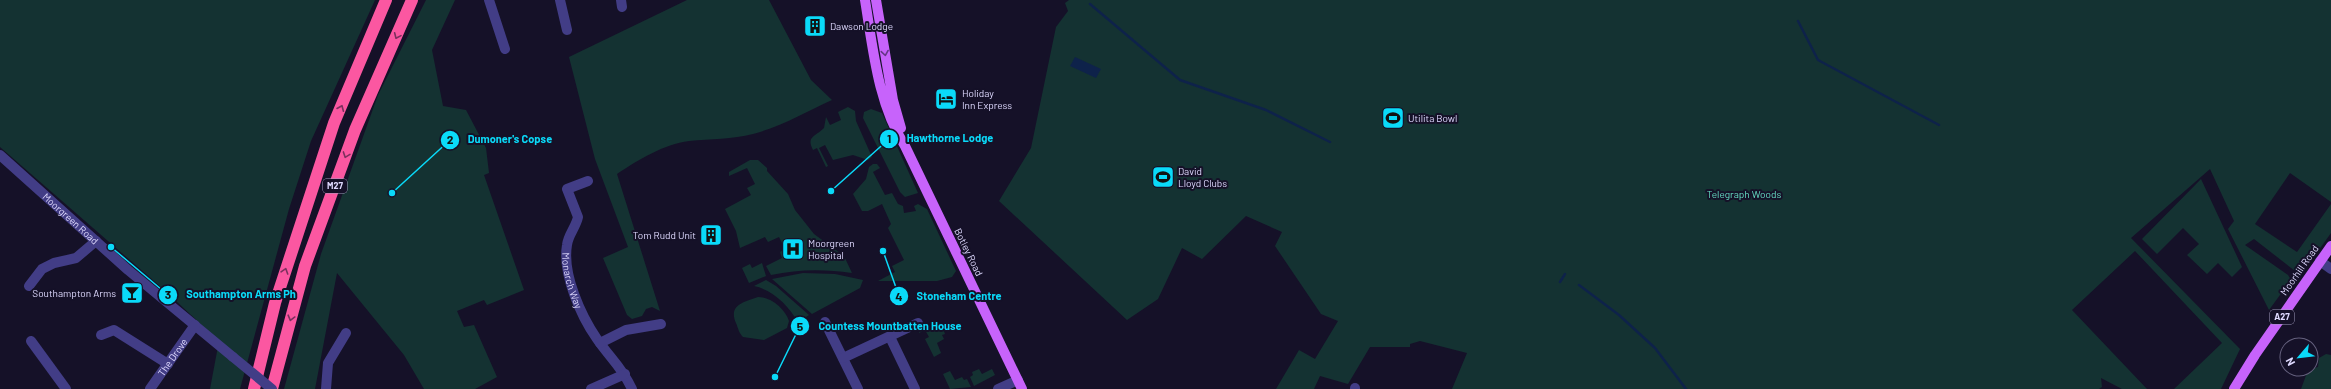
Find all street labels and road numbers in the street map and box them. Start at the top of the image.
road number: M27 [323,179,347,193]
street label: Moorgreen Road [40,190,101,247]
street label: Botley Road [952,226,986,278]
street label: Moorhill Road [2277,243,2321,297]
street label: Monarch Way [560,252,585,311]
road number: A27 [2270,310,2294,324]
street label: The Drove [155,336,190,378]

